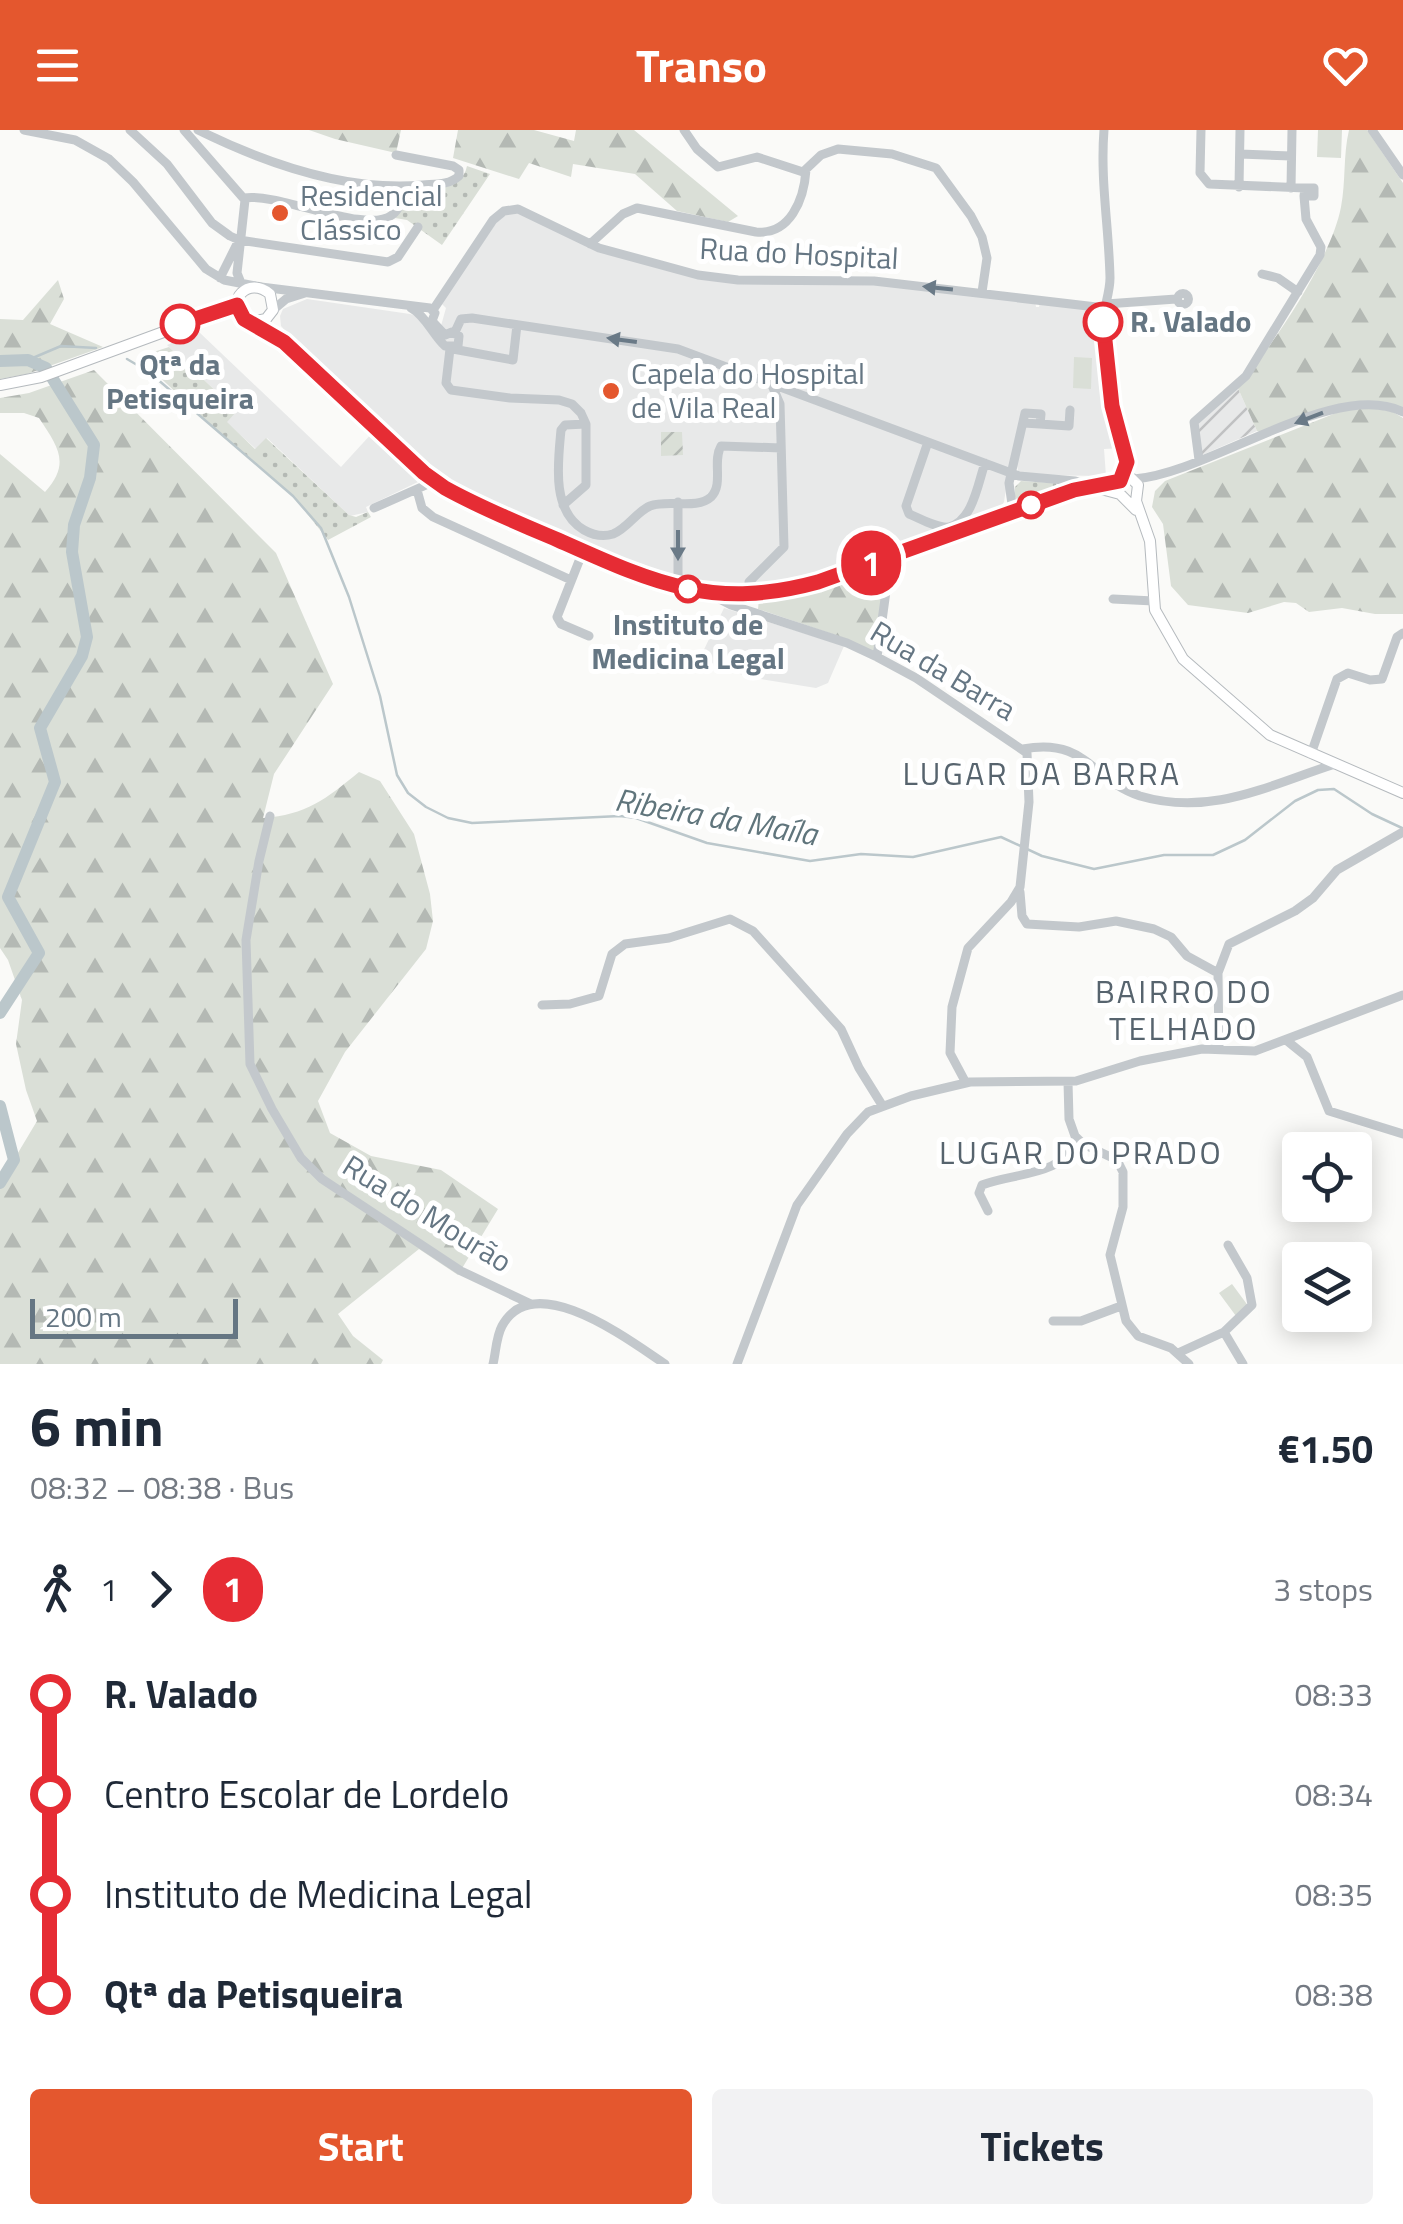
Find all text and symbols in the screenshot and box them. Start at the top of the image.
text: Transo [636,31,767,99]
icon: menu [30,38,85,93]
icon: heart [1318,38,1373,93]
place label: Residencial Clássico [300,172,443,252]
marker: Residencial Clássico [269,202,291,224]
street label: Rua do Hospital [698,225,900,281]
one-way arrow [922,280,954,296]
place label: R. Valado [1130,298,1251,344]
marker: R. Valado [1084,303,1122,341]
marker: Qtª da Petisqueira [161,305,199,343]
one-way arrow [605,331,637,347]
place label: Qtª da Petisqueira [106,341,254,421]
place label: Capela do Hospital de Vila Real [631,350,865,430]
marker: Capela do Hospital de Vila Real [600,380,622,402]
one-way arrow [1294,411,1324,427]
unlabelled marker [1018,492,1044,518]
one-way arrow [670,529,686,561]
line badge: 1 [838,530,904,596]
text: 1 [861,536,881,590]
marker: Instituto de Medicina Legal [675,576,701,602]
place label: Instituto de Medicina Legal [591,601,785,681]
street label: Rua da Barra [862,609,1025,732]
district label: LUGAR DA BARRA [902,749,1182,797]
water label: Ribeira da Maíla [611,775,823,858]
district label: BAIRRO DO TELHADO [1095,967,1273,1052]
district label: LUGAR DO PRADO [939,1128,1223,1176]
map controls [1282,1132,1372,1332]
button: locate [1282,1132,1372,1222]
street label: Rua do Mourão [334,1143,521,1284]
button: layers [1282,1242,1372,1332]
scale bar [30,1294,238,1338]
text: 200 m [45,1295,122,1338]
text: 6 min [30,1384,164,1467]
text: €1.50 [1278,1420,1373,1478]
text: 08:32 – 08:38 · Bus [30,1463,294,1511]
icon: walk [30,1562,85,1617]
icon: forward [133,1562,188,1617]
text: 1 [223,1562,243,1616]
text: 1 [100,1565,118,1613]
text: 3 stops [1273,1565,1373,1613]
text: R. Valado [104,1665,258,1723]
text: 08:33 [1294,1670,1373,1718]
text: Centro Escolar de Lordelo [104,1765,509,1823]
text: 08:34 [1294,1770,1373,1818]
text: Instituto de Medicina Legal [104,1865,533,1923]
text: 08:35 [1294,1870,1373,1918]
text: Qtª da Petisqueira [104,1965,403,2023]
text: 08:38 [1294,1970,1373,2018]
button: Start [30,2089,692,2204]
button: Tickets [712,2089,1373,2204]

